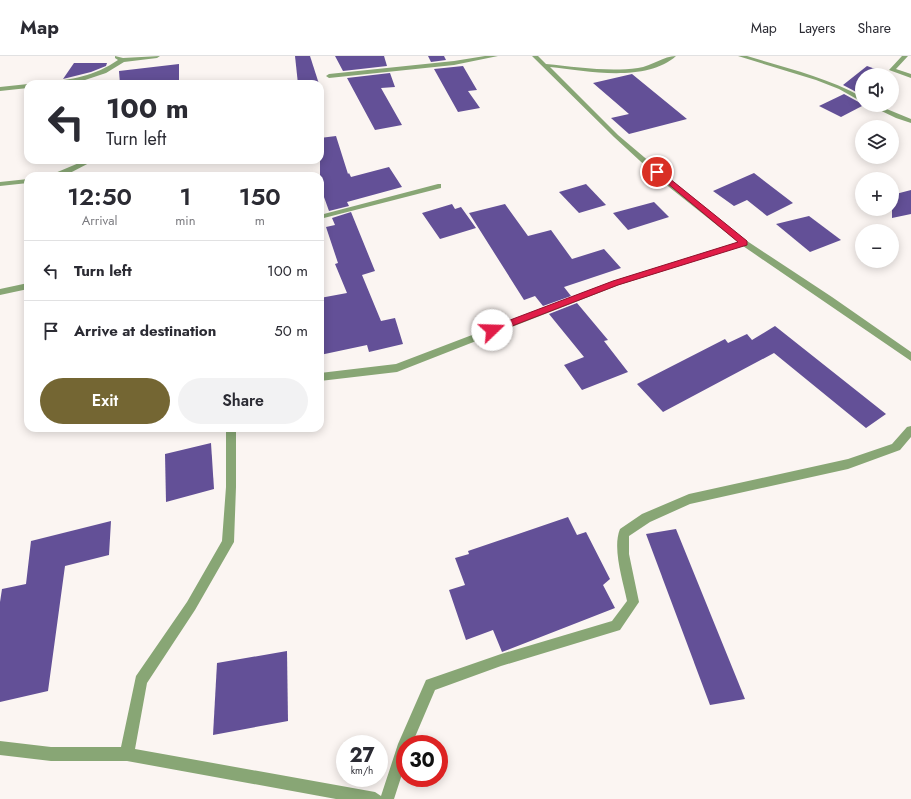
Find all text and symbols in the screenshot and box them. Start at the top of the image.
text: Map [20,14,59,41]
text: Map [751,18,777,38]
text: Layers [799,18,835,38]
text: Share [857,18,891,38]
map controls [855,68,899,268]
button: sound [855,68,899,112]
text: 100 m [106,88,189,129]
icon: left [40,96,92,148]
button: layers [855,120,899,164]
text: Turn left [106,126,166,152]
pin [640,155,674,189]
icon: arrive [646,161,668,183]
button: + [855,172,899,216]
text: 12:50 [67,179,132,214]
text: 1 [179,179,191,214]
text: 150 [239,179,281,214]
text: Arrival [82,211,117,230]
text: min [175,211,196,230]
text: m [255,211,265,230]
button: − [855,224,899,268]
icon: left [40,260,62,282]
text: Turn left [74,260,132,282]
text: 100 m [267,260,308,282]
position arrow [471,309,513,351]
icon: arrive [40,320,62,342]
text: Arrive at destination [74,320,216,342]
text: 50 m [274,320,308,342]
button: Exit [40,378,170,424]
button: Share [178,378,308,424]
speed limit sign: 30 [396,735,448,787]
text: 27 [349,741,375,770]
text: km/h [351,763,373,778]

